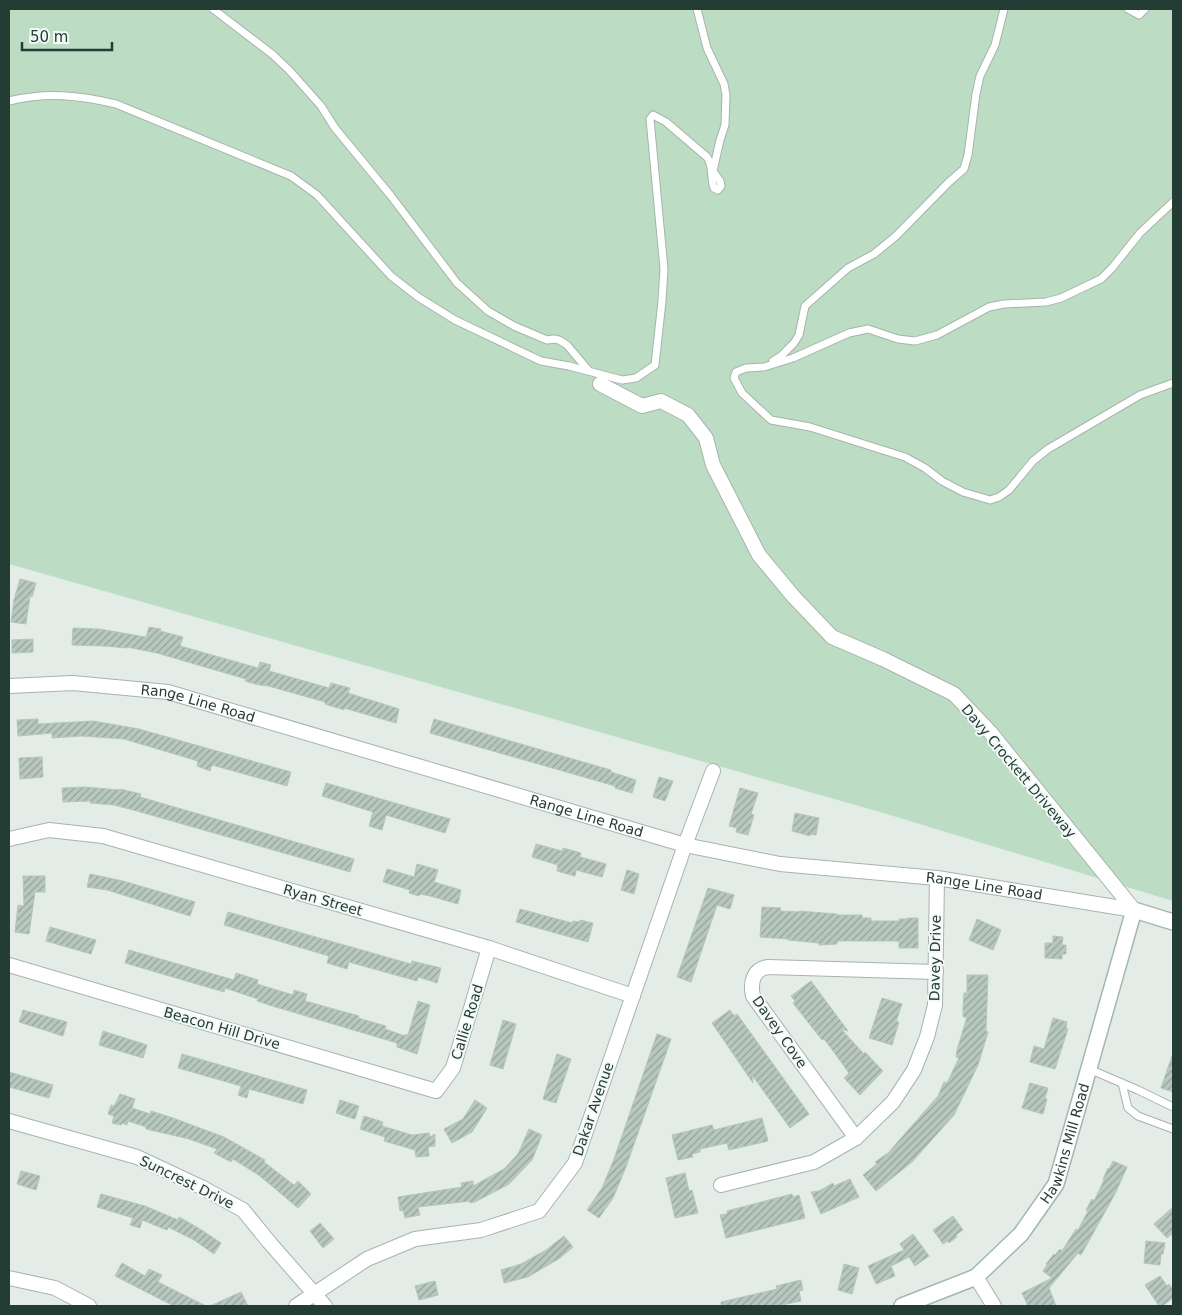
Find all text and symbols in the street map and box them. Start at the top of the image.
scale bar [22,20,112,52]
text: 50 m [30,28,68,46]
street label: Range Line Road [140,681,257,725]
street label: Davy Crockett Driveway [959,701,1079,841]
street label: Range Line Road [528,791,645,840]
street label: Range Line Road [925,869,1044,903]
street label: Ryan Street [282,881,365,919]
street label: Davey Drive [926,915,944,1001]
street label: Callie Road [448,982,486,1062]
street label: Davey Cove [749,993,811,1071]
street label: Beacon Hill Drive [162,1004,282,1052]
street label: Dakar Avenue [569,1060,617,1158]
street label: Hawkins Mill Road [1037,1081,1092,1207]
street label: Suncrest Drive [137,1152,237,1212]

